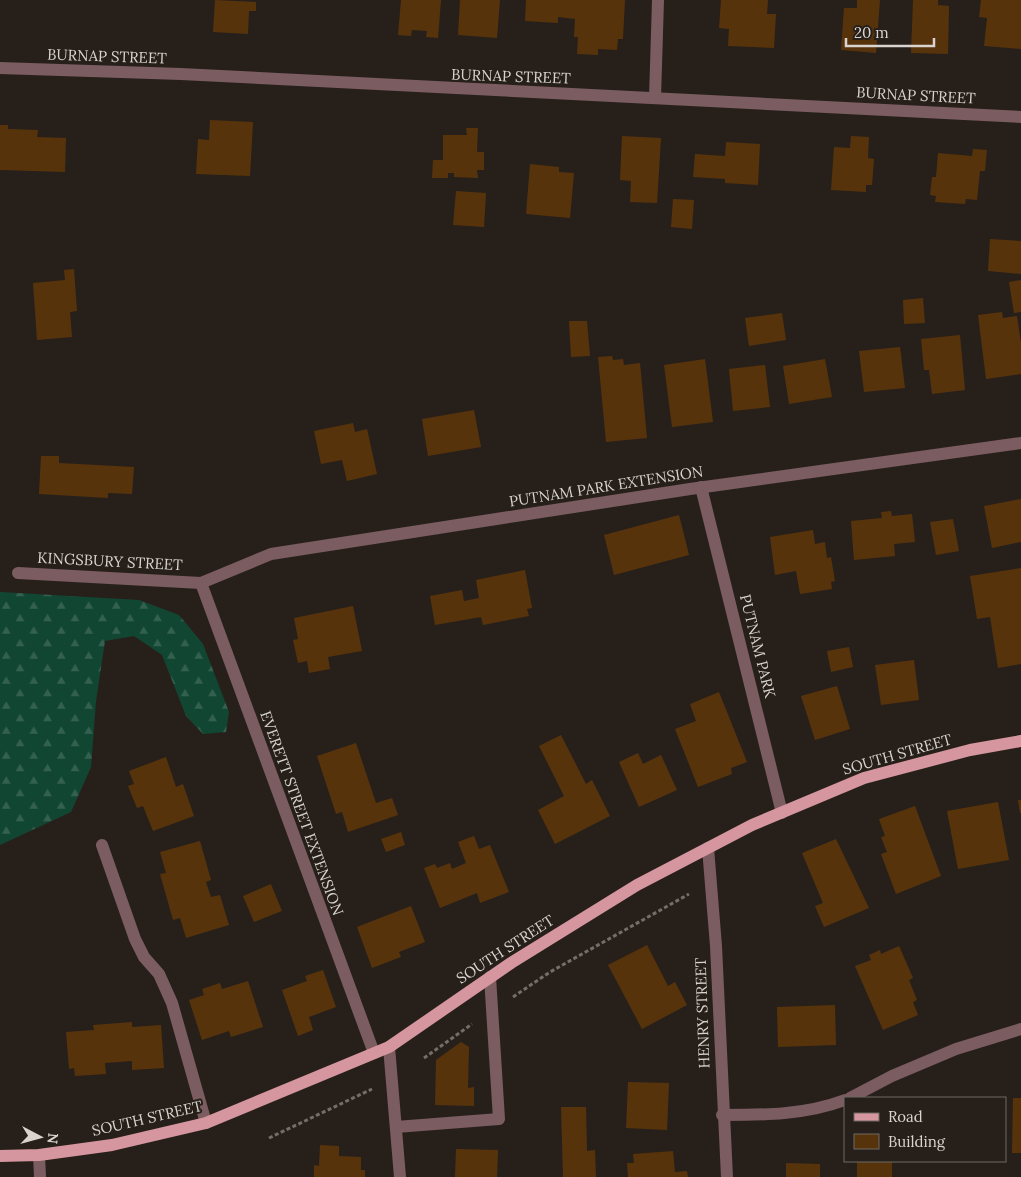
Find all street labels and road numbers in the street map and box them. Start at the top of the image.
street label: BURNAP STREET [47,44,167,68]
street label: BURNAP STREET [451,64,571,88]
street label: BURNAP STREET [856,82,977,108]
street label: PUTNAM PARK EXTENSION [508,461,704,511]
street label: KINGSBURY STREET [37,548,184,574]
street label: PUTNAM PARK [736,592,780,701]
street label: EVERETT STREET EXTENSION [256,708,348,918]
street label: SOUTH STREET [840,729,954,779]
street label: SOUTH STREET [453,910,558,988]
street label: HENRY STREET [691,957,713,1069]
street label: SOUTH STREET [90,1096,204,1140]

